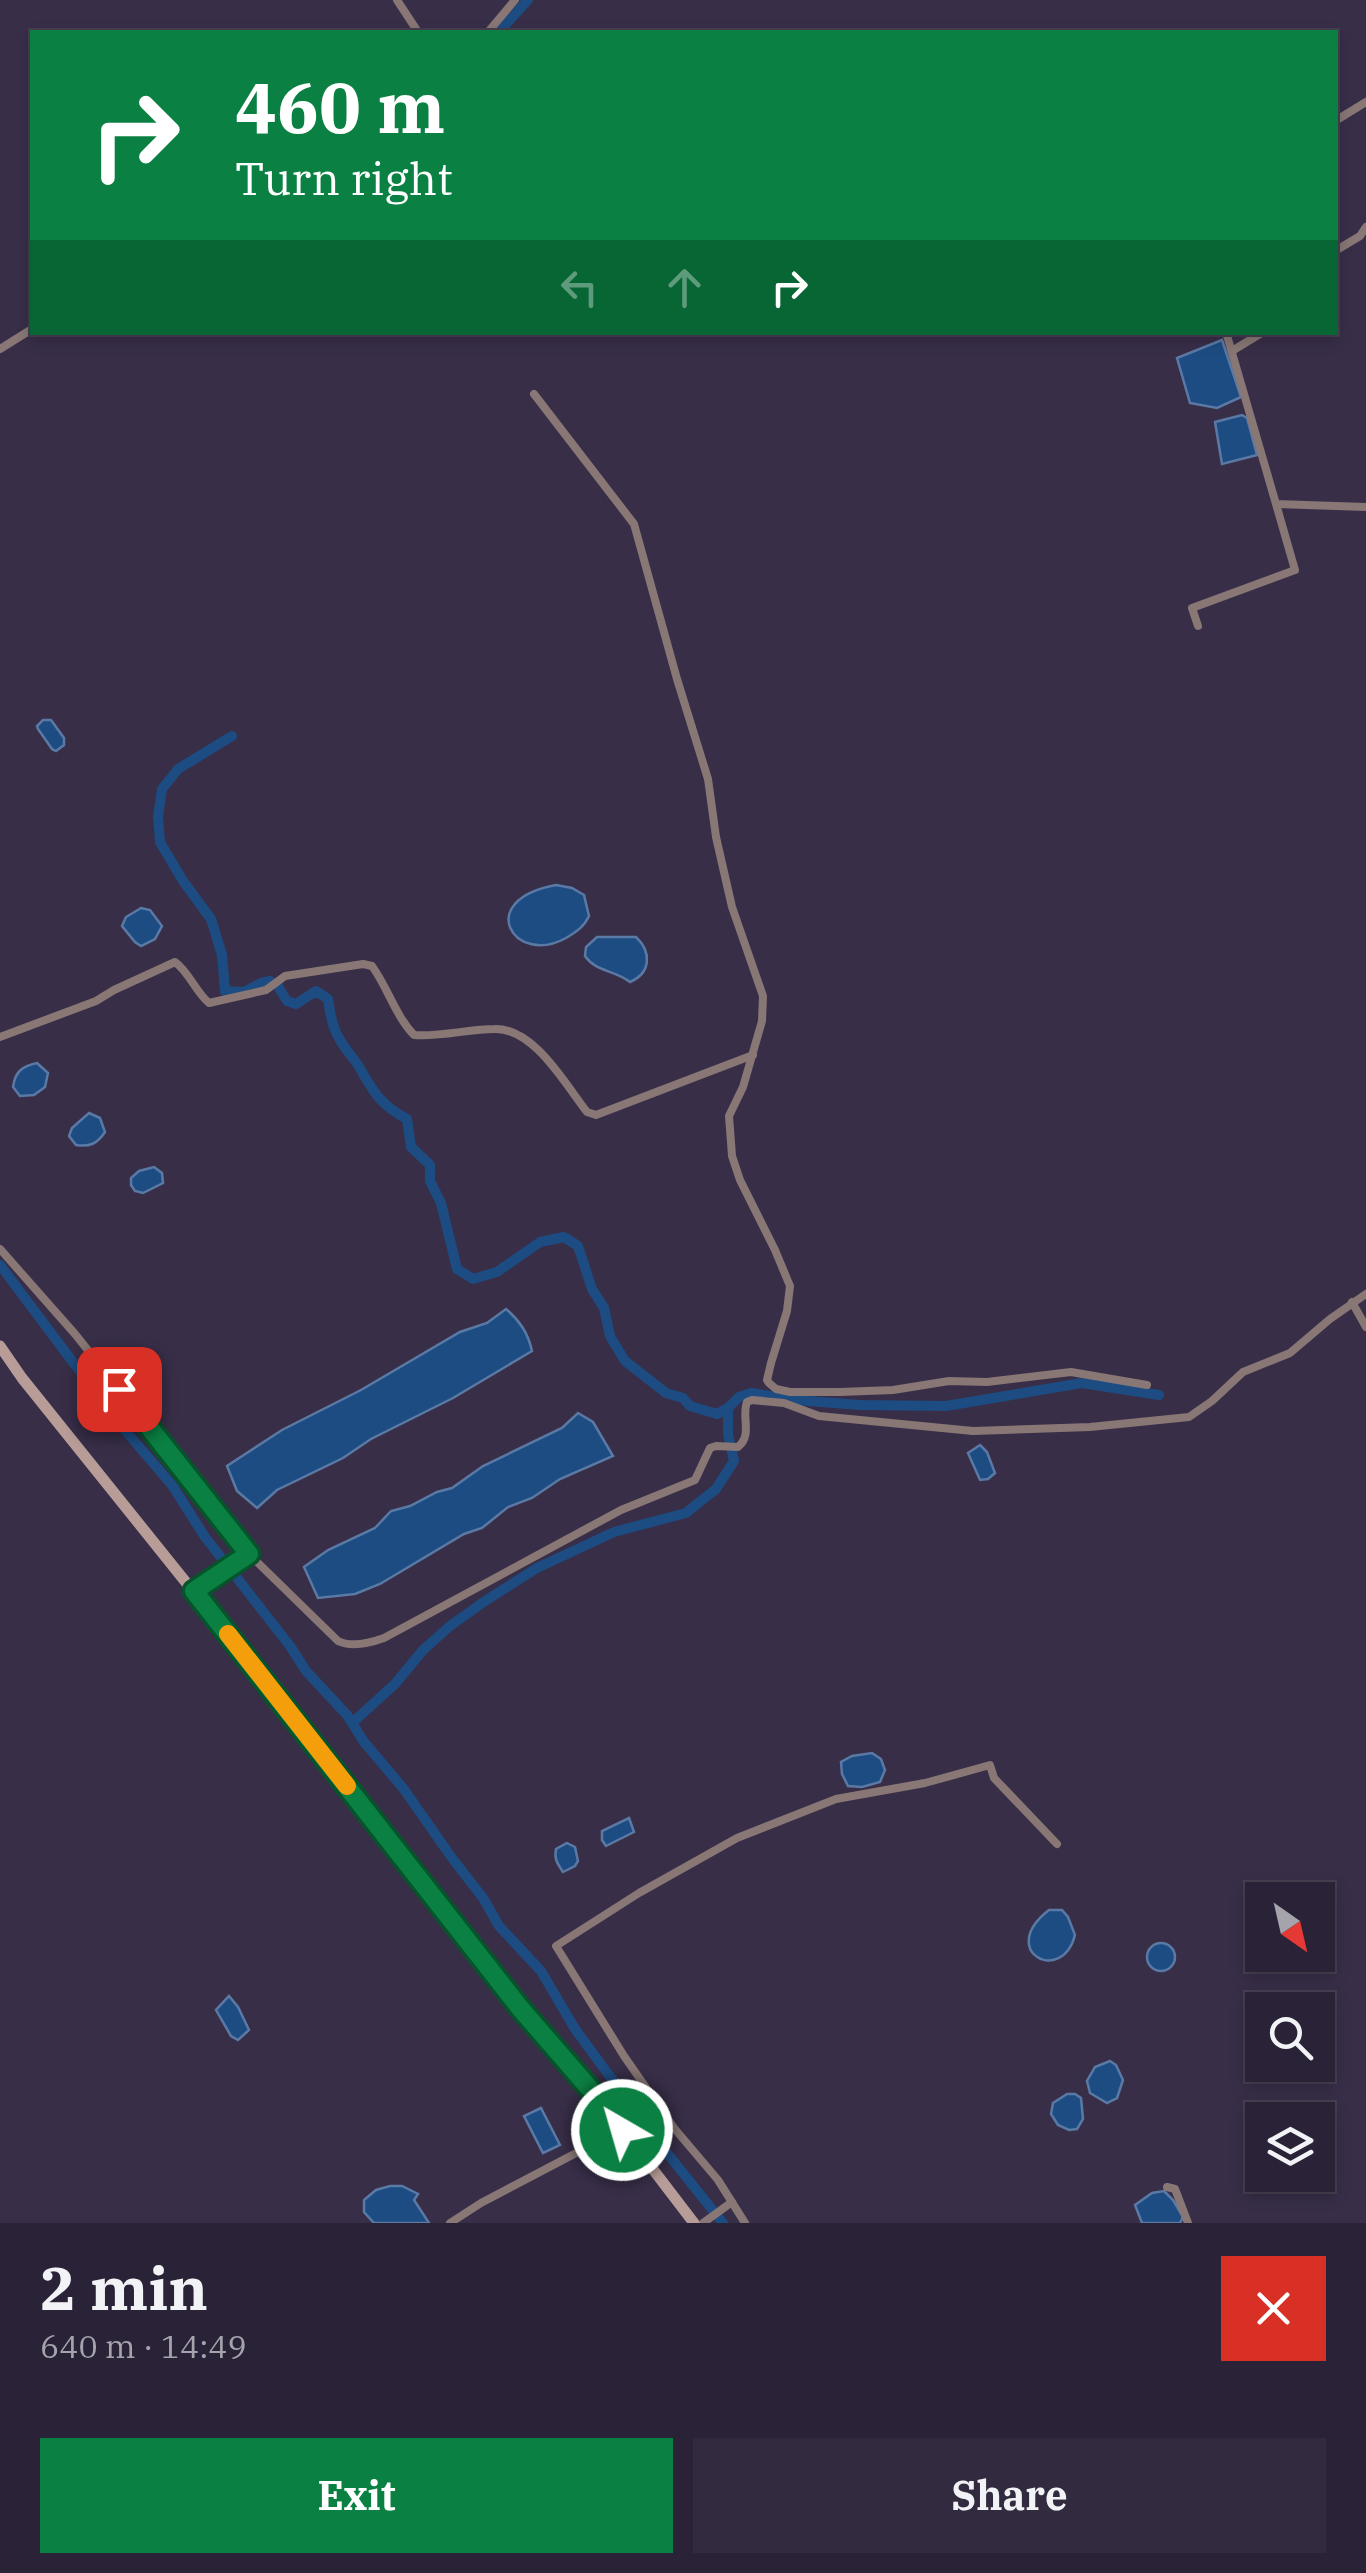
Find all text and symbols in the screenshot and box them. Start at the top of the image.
text: 460 m [235,61,445,152]
icon: right [70,70,200,200]
text: Turn right [235,149,453,207]
icon: left [552,260,607,315]
icon: ahead [657,260,712,315]
icon: right [762,260,817,315]
pin [77,1347,162,1432]
icon: arrive [92,1362,147,1417]
north arrow [1245,1882,1335,1972]
map controls [1245,1882,1335,2192]
button: search [1245,1992,1335,2082]
position arrow [570,2078,674,2182]
button: layers [1245,2102,1335,2192]
text: 2 min [40,2248,208,2327]
button: close [1221,2256,1326,2361]
text: 640 m · 14:49 [40,2325,247,2367]
button: Exit [40,2438,673,2553]
button: Share [693,2438,1326,2553]

